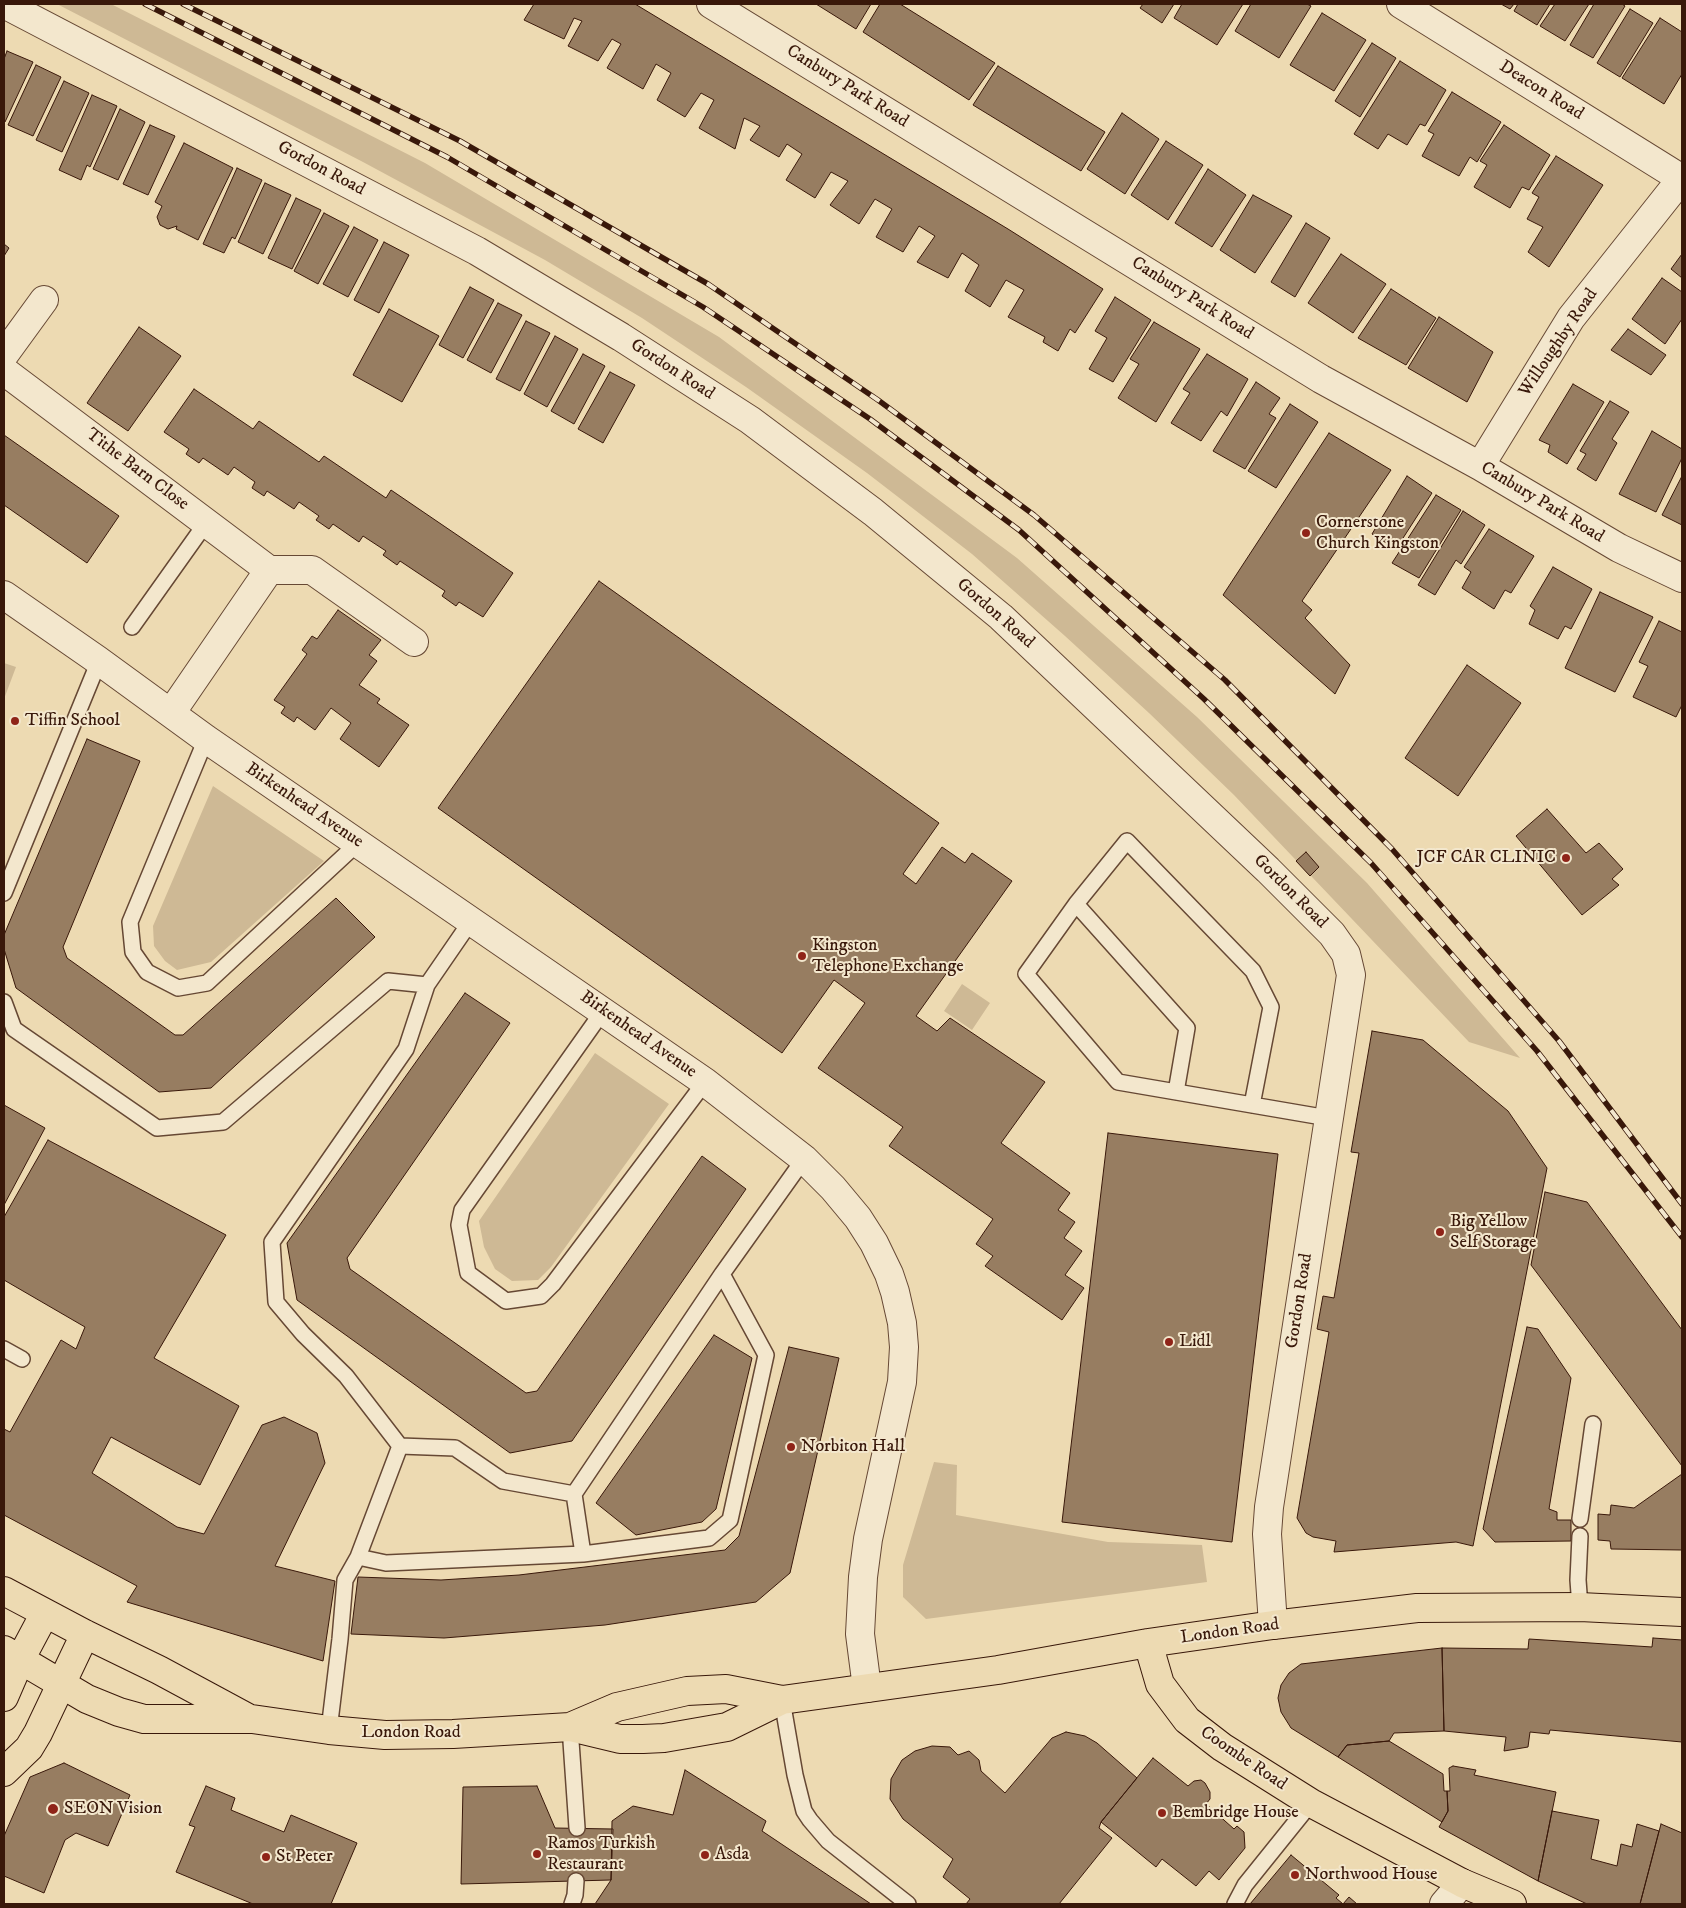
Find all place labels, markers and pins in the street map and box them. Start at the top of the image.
place label: Cornerstone Church Kingston [1316,512,1439,554]
marker: Cornerstone Church Kingston [1300,527,1312,539]
place label: Tiffin School [25,710,120,732]
marker: Tiffin School [9,715,21,727]
place label: JCF CAR CLINIC [1416,847,1556,869]
marker: JCF CAR CLINIC [1560,852,1572,864]
place label: Kingston Telephone Exchange [812,935,964,978]
marker: Kingston Telephone Exchange [796,950,808,962]
place label: Big Yellow Self Storage [1450,1211,1536,1254]
marker: Big Yellow Self Storage [1434,1226,1446,1238]
place label: Lidl [1179,1331,1211,1353]
marker: Lidl [1163,1336,1175,1348]
place label: Norbiton Hall [801,1436,905,1458]
marker: Norbiton Hall [785,1441,797,1453]
place label: SEON Vision [64,1798,162,1820]
marker: SEON Vision [46,1802,60,1816]
place label: Bembridge House [1172,1802,1299,1824]
marker: Bembridge House [1156,1807,1168,1819]
place label: Ramos Turkish Restaurant [547,1833,655,1876]
place label: Asda [715,1844,749,1866]
place label: St Peter [276,1846,333,1868]
marker: Ramos Turkish Restaurant [531,1848,543,1860]
marker: Asda [699,1849,711,1861]
marker: St Peter [260,1851,272,1863]
place label: Northwood House [1305,1864,1437,1886]
marker: Northwood House [1289,1869,1301,1881]

